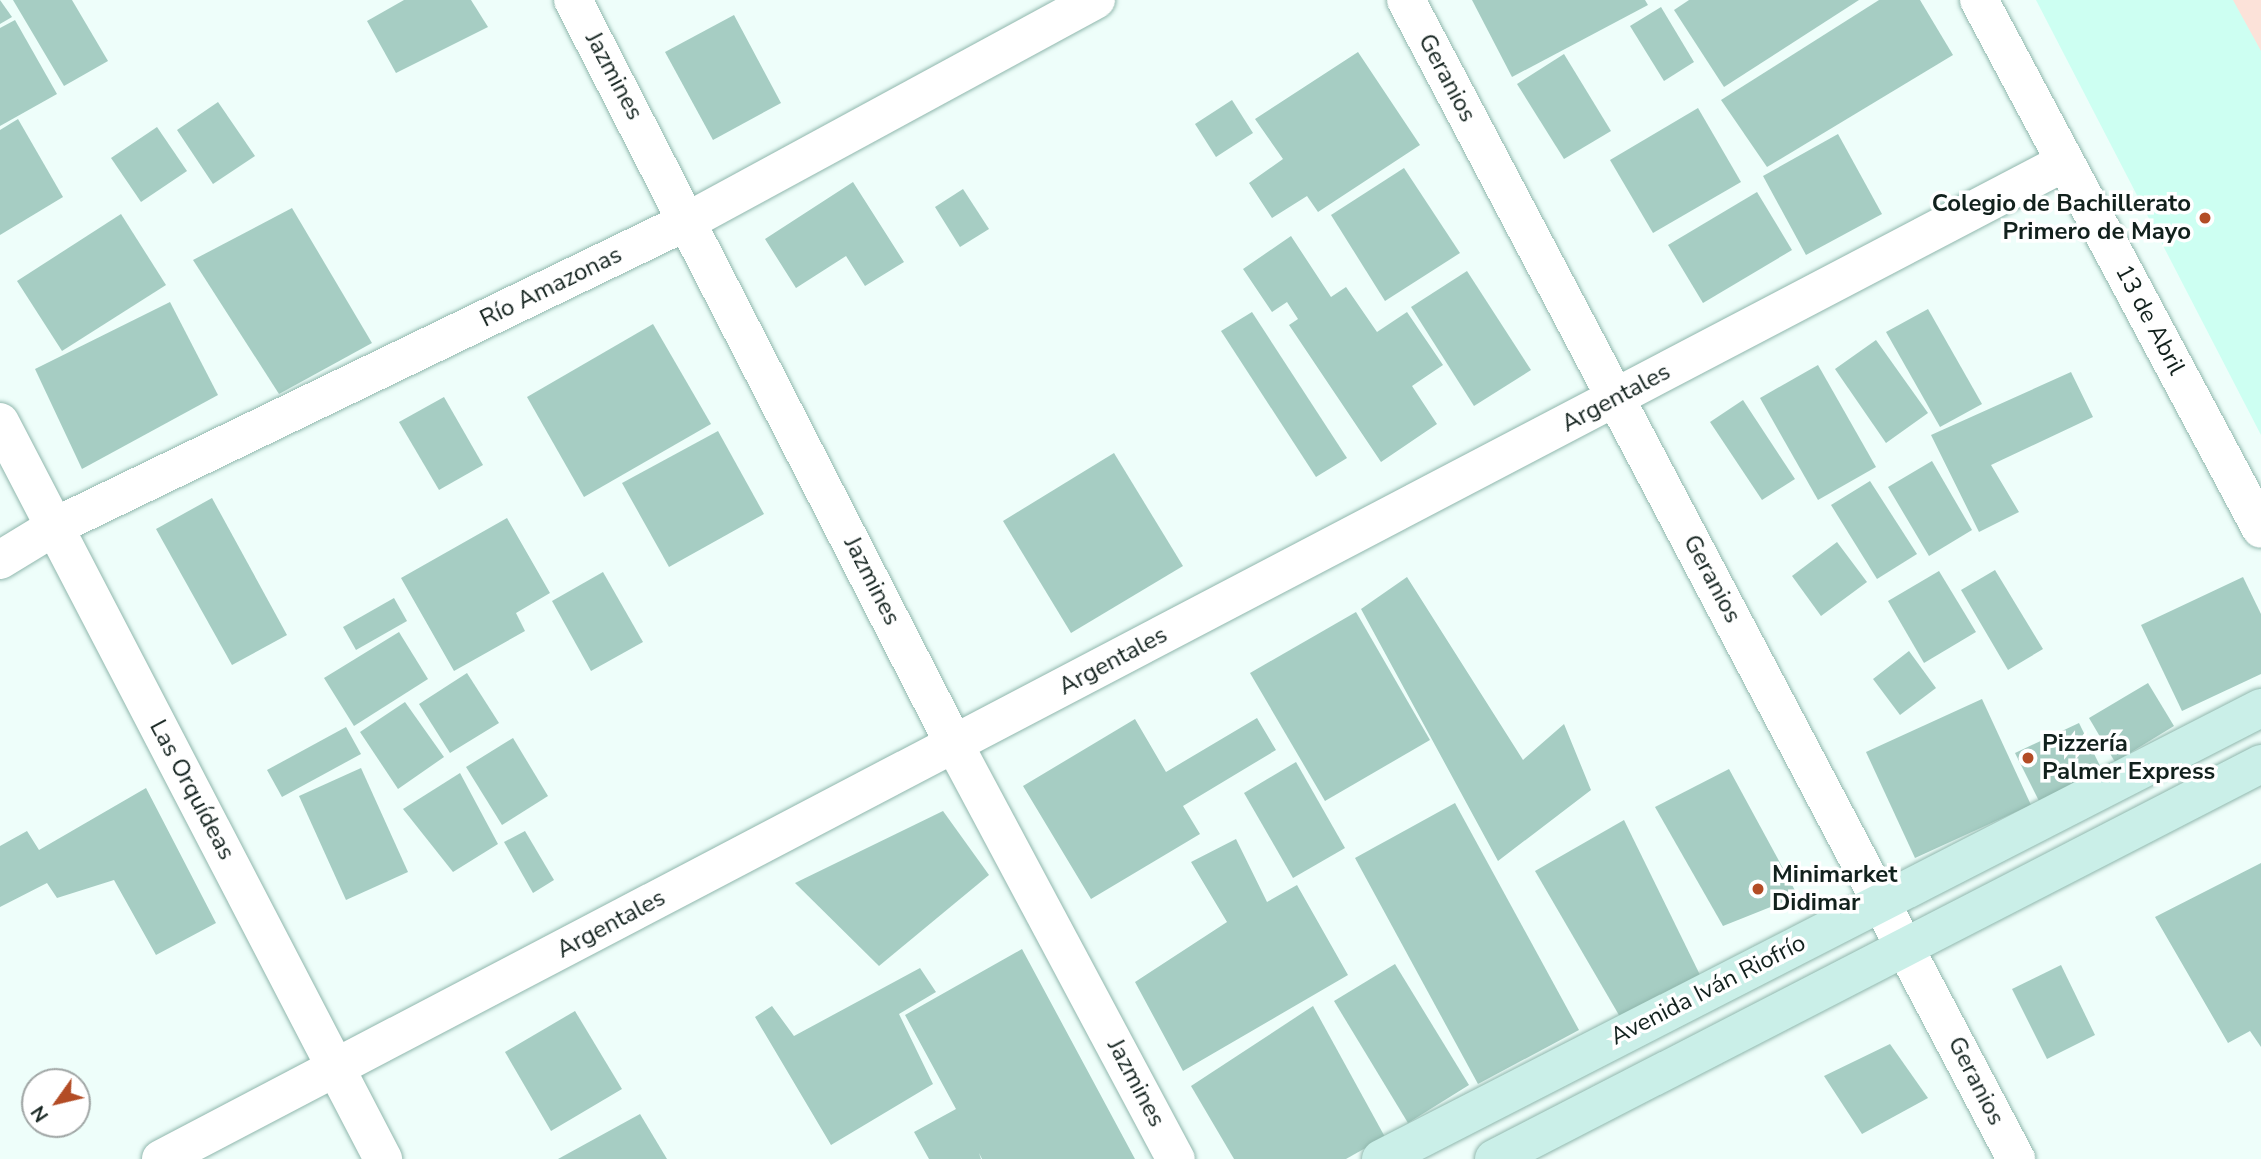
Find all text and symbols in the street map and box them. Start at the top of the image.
street label: Jazmines [579,27,649,125]
street label: Geranios [1412,29,1482,127]
place label: Colegio de Bachillerato Primero de Mayo [1932,190,2191,246]
marker: Colegio de Bachillerato Primero de Mayo [2197,210,2213,226]
street label: Río Amazonas [475,240,627,334]
street label: 13 de Abril [2109,260,2191,380]
street label: Argentales [1557,357,1675,439]
street label: Geranios [1677,530,1747,628]
street label: Jazmines [837,532,907,630]
street label: Argentales [1054,620,1172,702]
street label: Las Orquídeas [143,715,241,865]
place label: Pizzería Palmer Express [2042,730,2215,786]
marker: Pizzería Palmer Express [2020,750,2036,766]
place label: Minimarket Didimar [1772,861,1897,917]
marker: Minimarket Didimar [1750,881,1766,897]
street label: Argentales [552,883,670,965]
street label: Avenida Iván Riofrío [1606,928,1810,1052]
street label: Geranios [1941,1032,2011,1130]
street label: Jazmines [1101,1034,1171,1132]
north arrow [21,1068,91,1138]
text: N [25,1100,55,1127]

